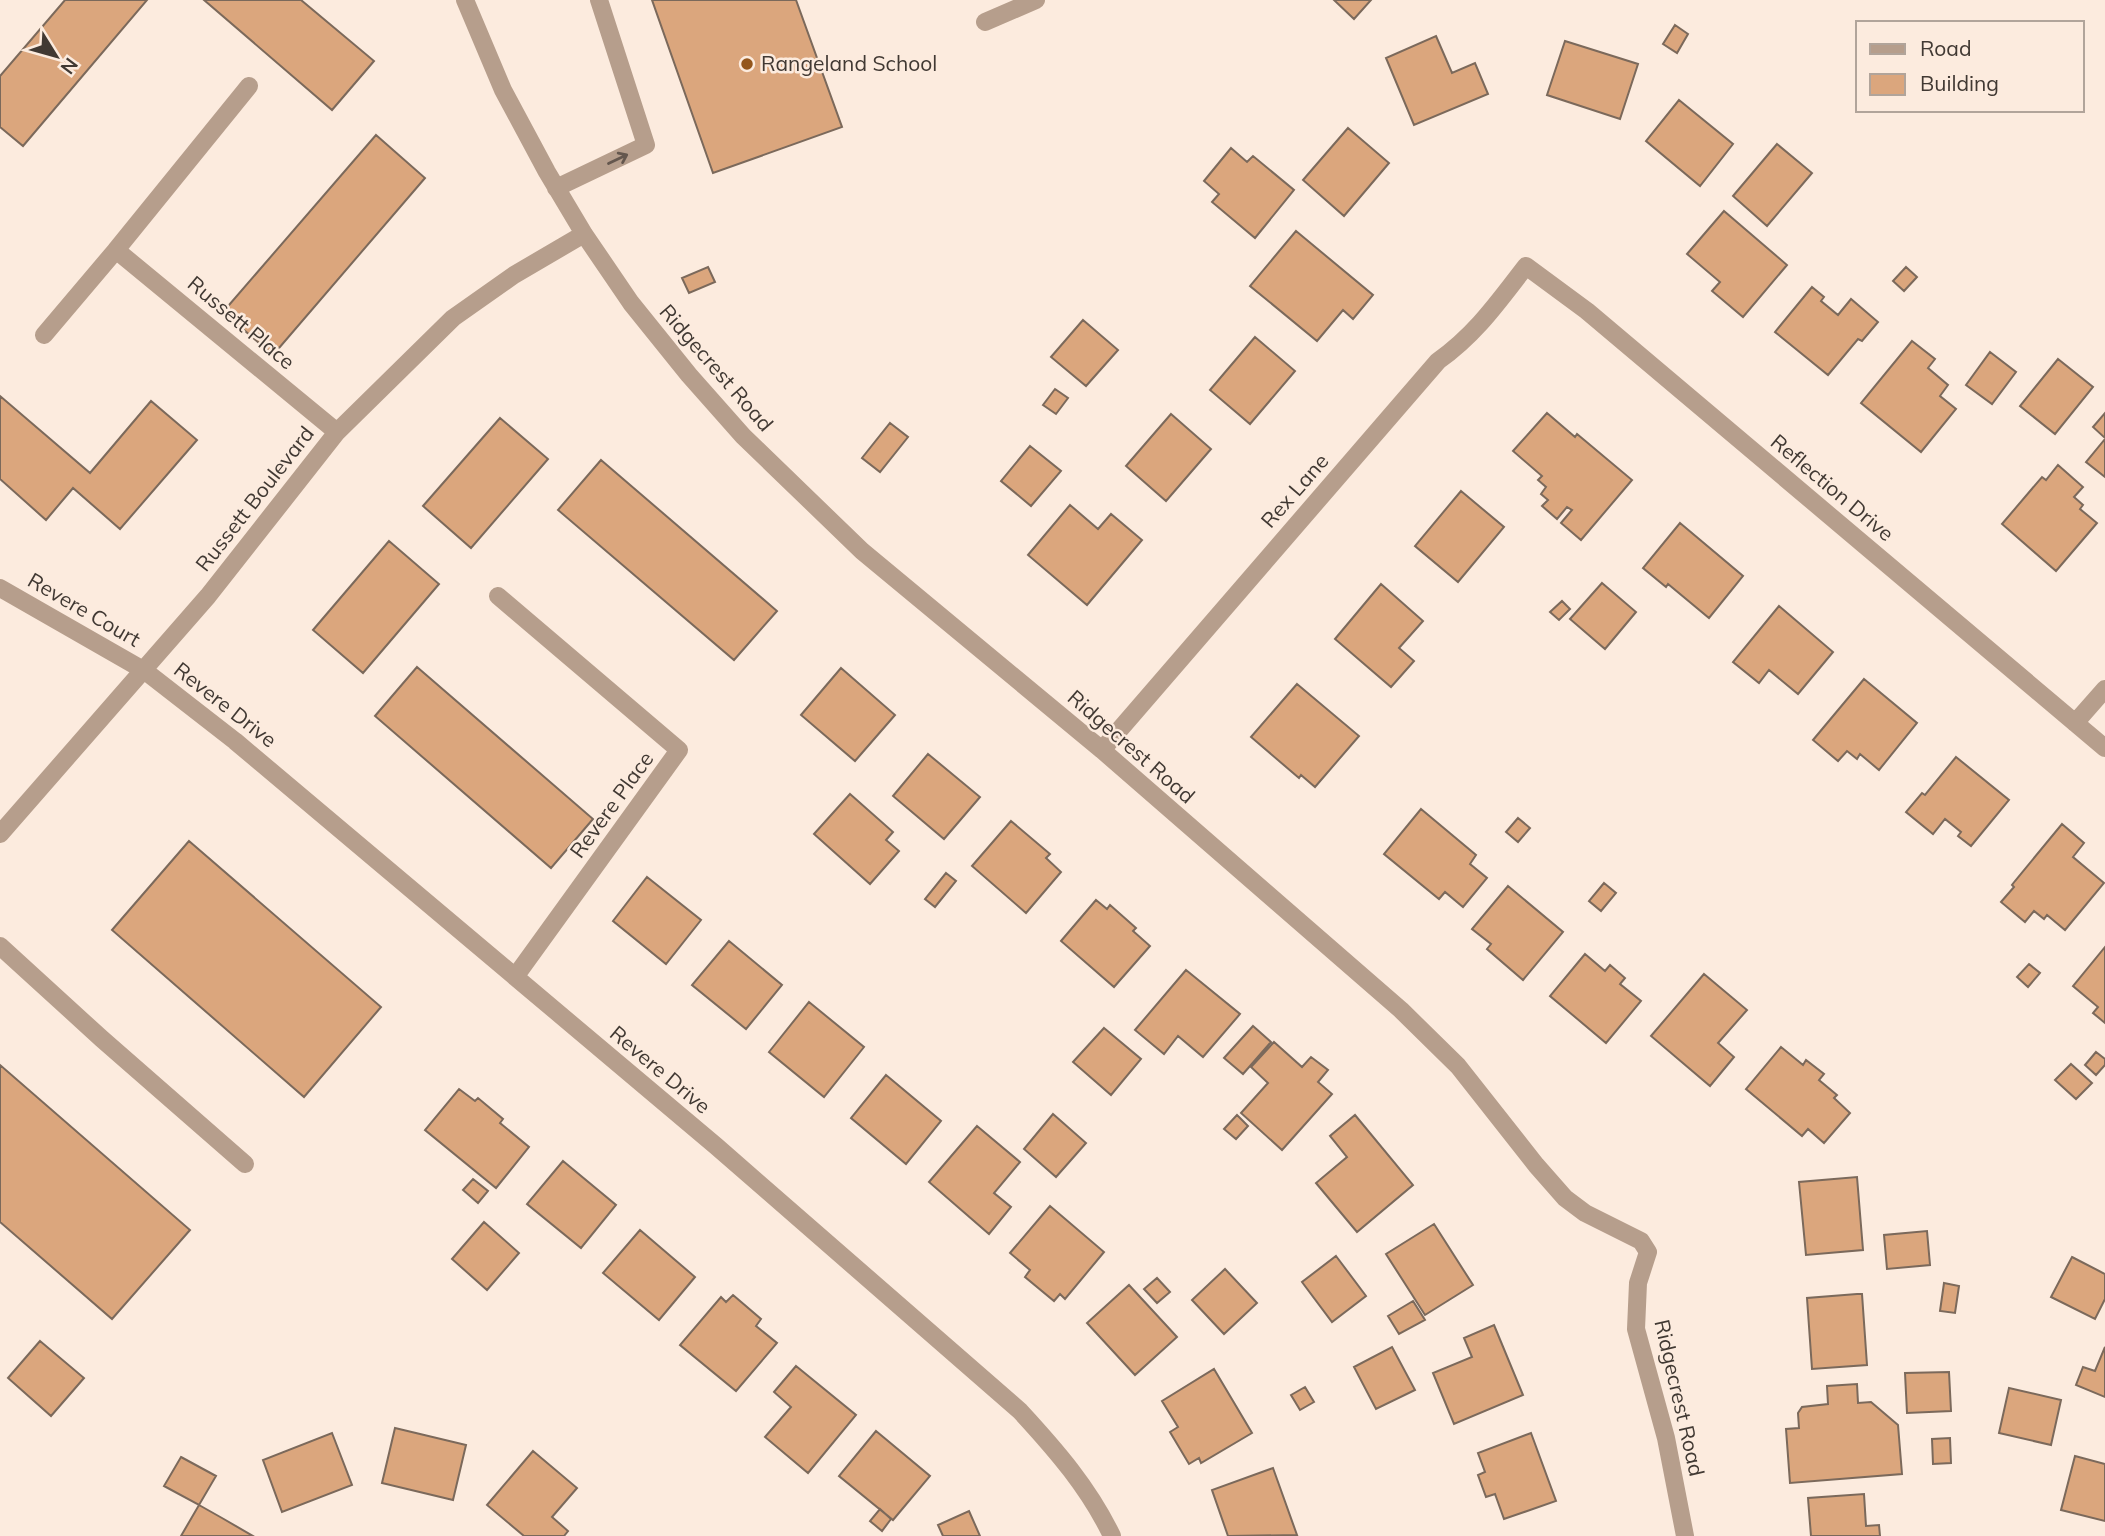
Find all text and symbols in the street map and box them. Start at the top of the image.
north arrow [21,21,91,91]
legend [1856,21,2084,112]
text: Road [1920,35,1971,61]
place label: Rangeland School [761,50,937,76]
text: N [56,53,83,79]
marker: Rangeland School [739,56,755,72]
text: Building [1920,70,1999,96]
one-way arrow [607,151,628,165]
street label: Russett Place [183,270,300,375]
street label: Ridgecrest Road [654,298,779,436]
street label: Russett Boulevard [189,421,319,576]
street label: Reflection Drive [1766,428,1899,546]
street label: Rex Lane [1255,448,1334,533]
street label: Revere Court [24,566,145,652]
street label: Revere Drive [169,656,282,752]
street label: Ridgecrest Road [1063,684,1201,809]
street label: Revere Place [564,746,659,863]
street label: Revere Drive [605,1020,716,1119]
street label: Ridgecrest Road [1649,1317,1711,1479]

